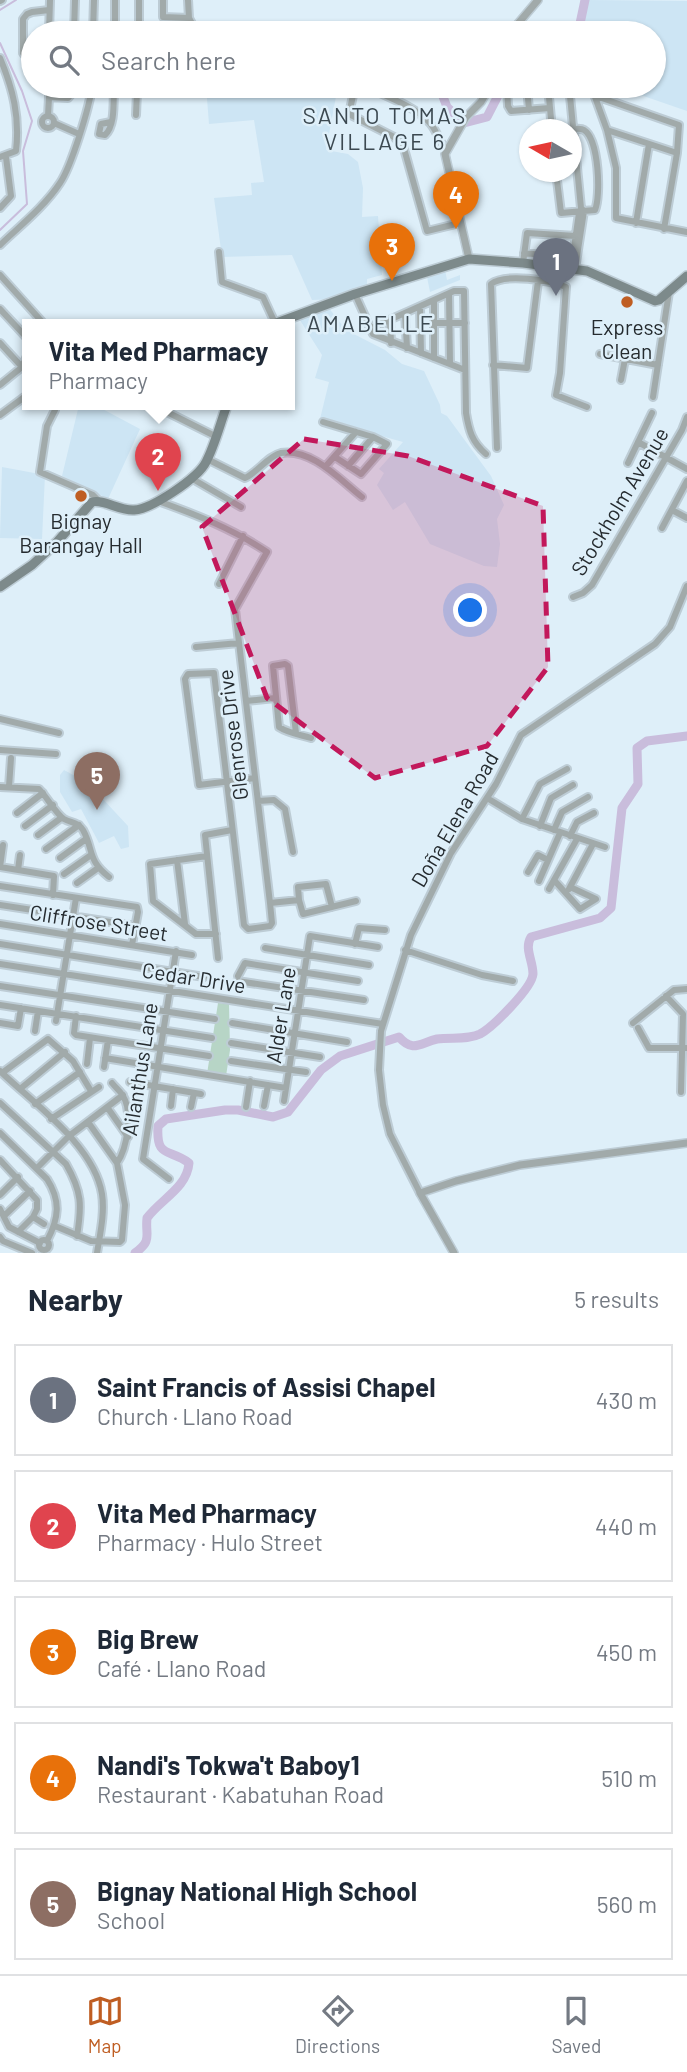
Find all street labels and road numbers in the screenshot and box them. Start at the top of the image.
street label: Stockholm Avenue [565,422,673,580]
street label: Glenrose Drive [212,668,252,802]
street label: Doña Elena Road [405,747,503,891]
street label: Cliffrose Street [28,899,170,945]
street label: Cedar Drive [140,956,248,998]
street label: Alder Lane [260,965,300,1065]
street label: Ailanthus Lane [116,1001,162,1137]

